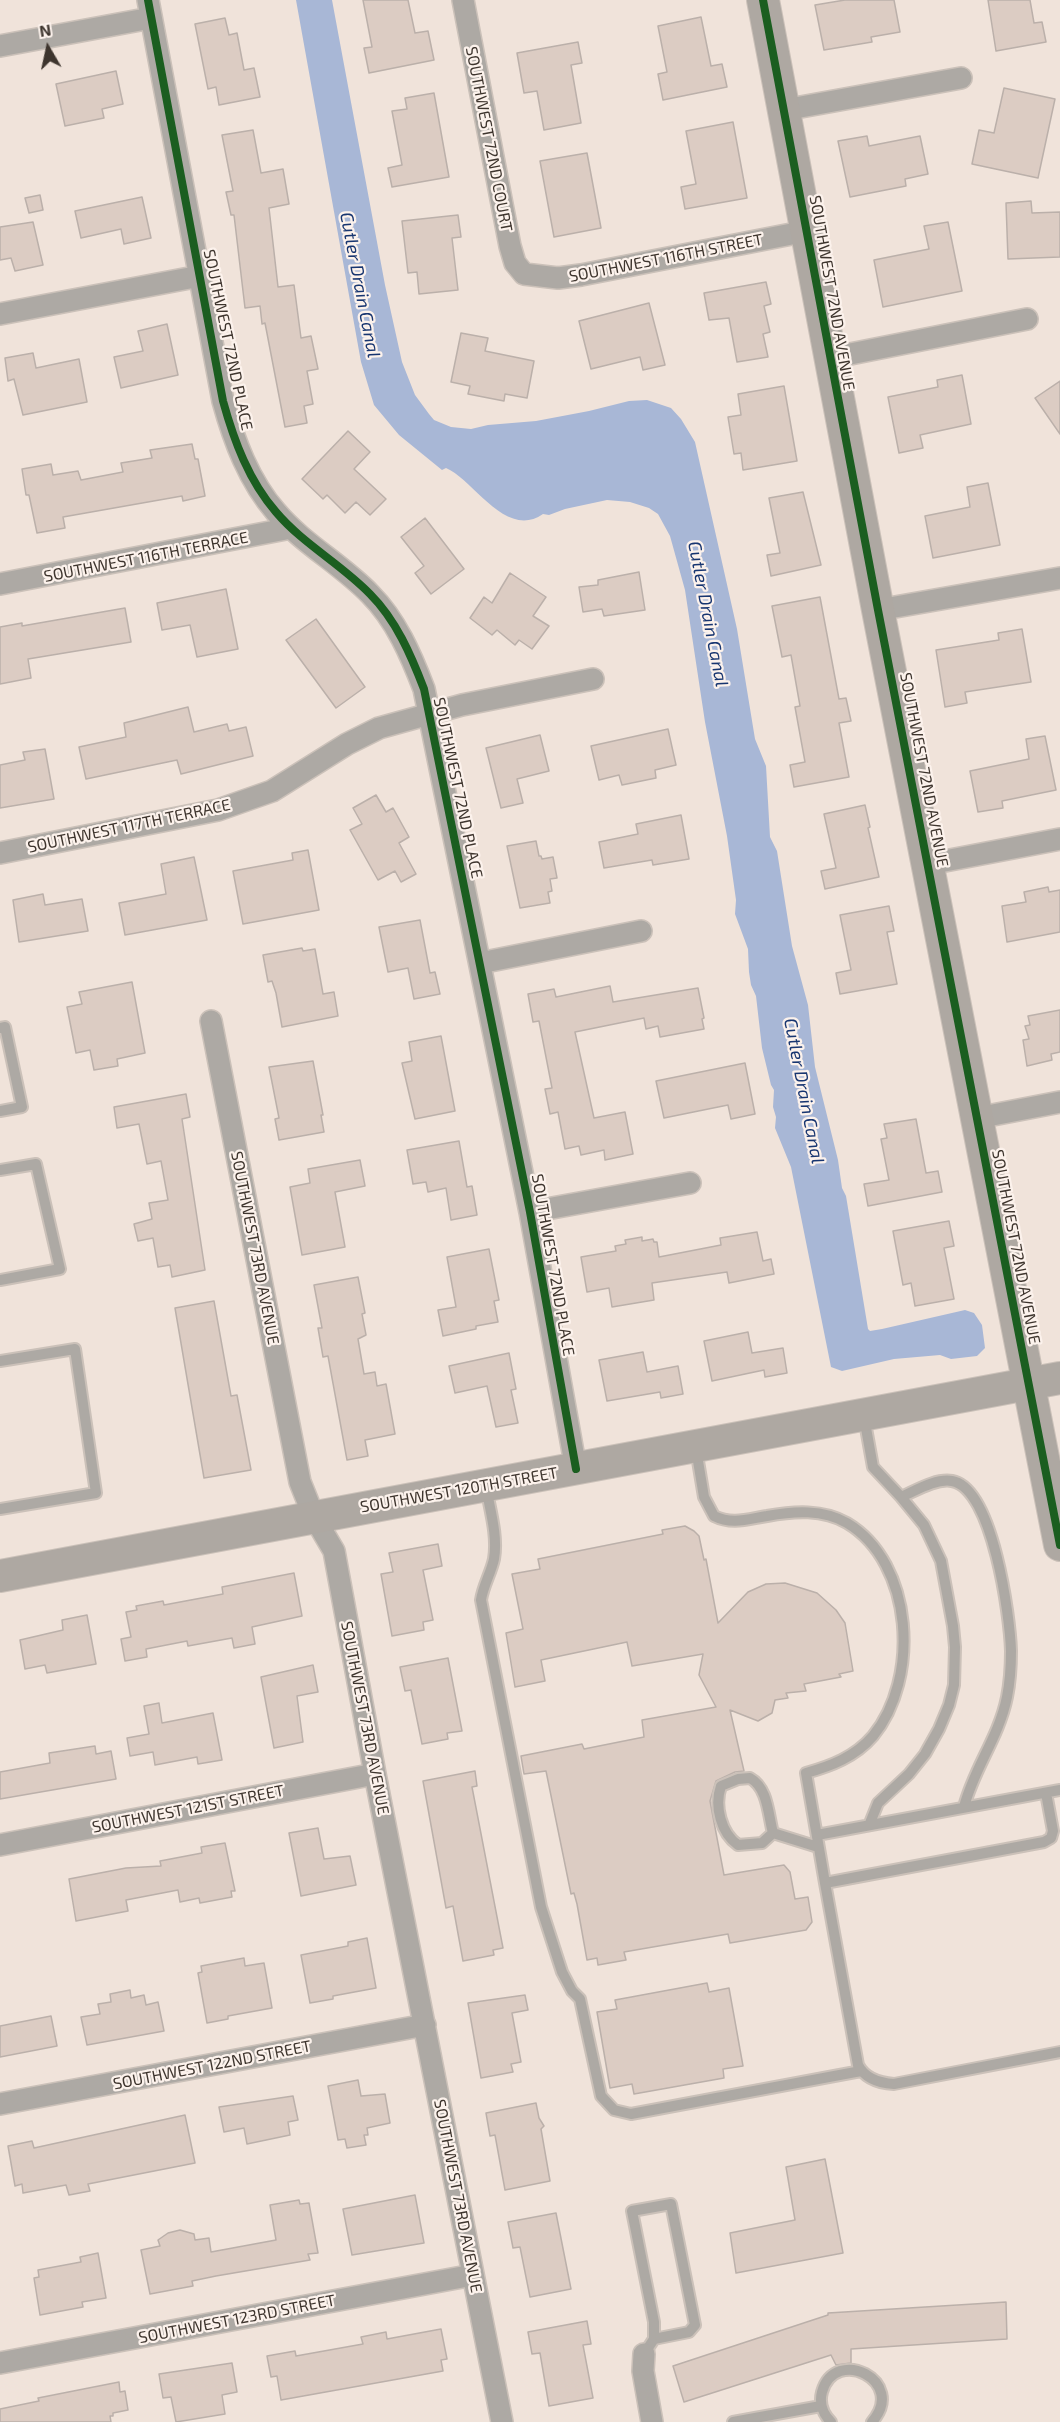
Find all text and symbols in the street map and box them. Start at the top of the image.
north arrow [18,18,78,78]
text: N [38,19,52,40]
street label: SOUTHWEST 72ND COURT [462,45,516,233]
street label: SOUTHWEST 72ND AVENUE [805,194,859,392]
water label: Cutler Drain Canal [335,210,385,360]
street label: SOUTHWEST 116TH STREET [567,230,765,286]
street label: SOUTHWEST 72ND PLACE [199,248,257,432]
street label: SOUTHWEST 116TH TERRACE [42,528,250,586]
water label: Cutler Drain Canal [683,539,733,689]
street label: SOUTHWEST 72ND AVENUE [896,671,952,869]
street label: SOUTHWEST 72ND PLACE [429,696,487,880]
street label: SOUTHWEST 117TH TERRACE [26,795,232,857]
water label: Cutler Drain Canal [779,1016,829,1166]
street label: SOUTHWEST 72ND AVENUE [988,1148,1044,1346]
street label: SOUTHWEST 73RD AVENUE [227,1150,283,1346]
street label: SOUTHWEST 72ND PLACE [528,1172,578,1358]
street label: SOUTHWEST 120TH STREET [359,1463,559,1517]
street label: SOUTHWEST 73RD AVENUE [337,1620,393,1816]
street label: SOUTHWEST 121ST STREET [90,1781,286,1837]
street label: SOUTHWEST 122ND STREET [111,2036,313,2094]
street label: SOUTHWEST 73RD AVENUE [430,2098,486,2294]
street label: SOUTHWEST 123RD STREET [137,2290,337,2348]

